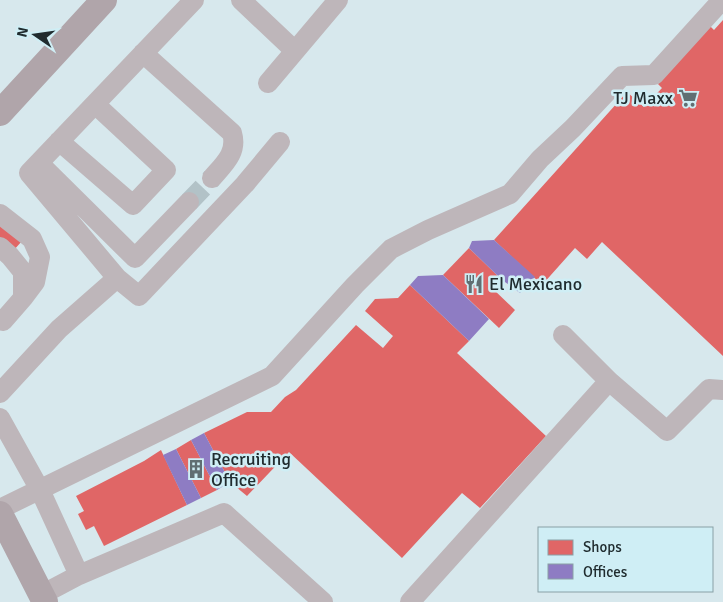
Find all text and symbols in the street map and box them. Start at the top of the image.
north arrow [10,10,60,60]
text: N [13,26,32,39]
place label: TJ Maxx [613,87,674,109]
supermarket icon: TJ Maxx [677,87,699,109]
restaurant icon: El Mexicano [463,273,485,295]
place label: El Mexicano [489,273,582,295]
place label: Recruiting Office [211,448,291,491]
building icon: Recruiting Office [185,458,207,480]
legend [538,527,713,592]
text: Shops [583,538,622,556]
text: Offices [583,563,628,581]

